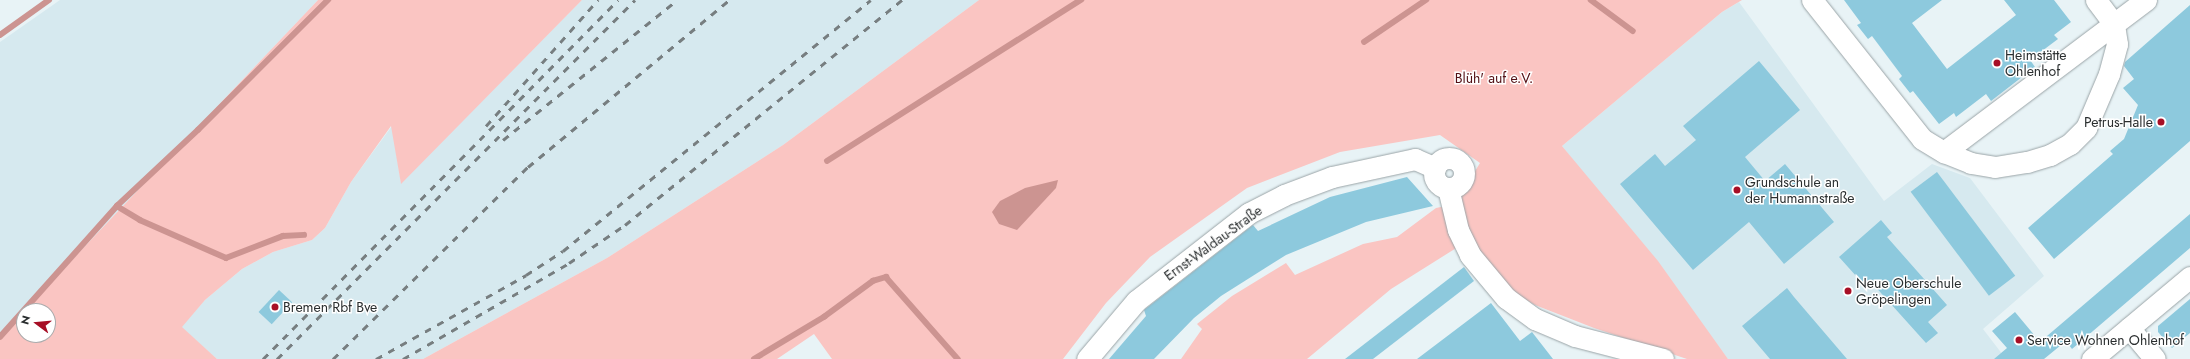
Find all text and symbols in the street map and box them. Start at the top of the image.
place label: Heimstätte Ohlenhof [2005,47,2067,80]
marker: Heimstätte Ohlenhof [1992,58,2002,68]
park label: Blüh' auf e.V. [1455,70,1533,86]
place label: Petrus-Halle [2084,114,2153,130]
marker: Petrus-Halle [2156,117,2166,127]
place label: Grundschule an der Humannstraße [1745,174,1855,206]
marker: Grundschule an der Humannstraße [1732,185,1742,195]
street label: Ernst-Waldau-Straße [1161,202,1265,284]
place label: Neue Oberschule Gröpelingen [1856,275,1961,308]
marker: Neue Oberschule Gröpelingen [1843,286,1853,296]
place label: Bremen Rbf Bve [283,299,377,315]
marker: Bremen Rbf Bve [270,302,280,312]
north arrow [16,303,56,343]
text: N [17,314,34,326]
place label: Service Wohnen Ohlenhof [2027,332,2184,348]
marker: Service Wohnen Ohlenhof [2014,335,2024,345]

